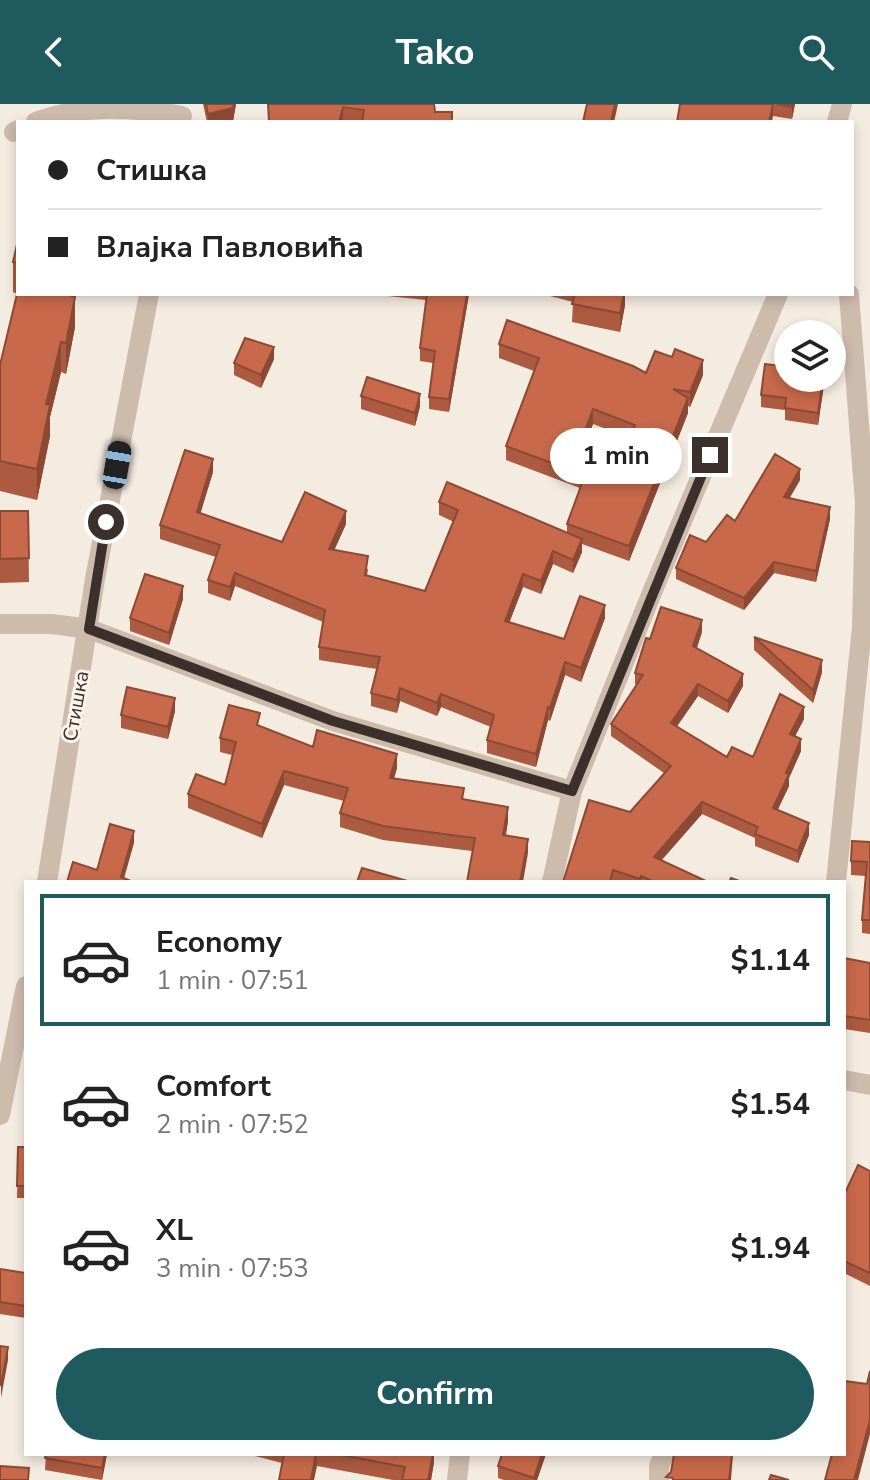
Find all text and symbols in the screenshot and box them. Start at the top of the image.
text: Tako [396,28,474,77]
icon: back [32,30,76,74]
icon: search [794,30,838,74]
text: Стишка [96,150,207,191]
text: Влајка Павловића [96,227,364,268]
map controls [774,320,846,392]
button: layers [774,320,846,392]
callout: 1 min [550,427,682,483]
route end [692,437,728,473]
text: 1 min [582,438,650,473]
car [101,439,133,491]
route start [88,504,124,540]
street label: Стишка [57,669,95,743]
text: Economy [156,922,282,963]
icon: car [60,924,132,996]
text: $1.14 [731,940,810,981]
text: 1 min · 07:51 [156,963,309,998]
text: Comfort [156,1066,271,1107]
icon: car [60,1068,132,1140]
text: $1.54 [731,1084,810,1125]
text: 2 min · 07:52 [156,1107,309,1142]
text: XL [156,1210,193,1251]
icon: car [60,1212,132,1284]
text: $1.94 [731,1228,810,1269]
text: 3 min · 07:53 [156,1251,309,1286]
button: Confirm [56,1348,814,1440]

